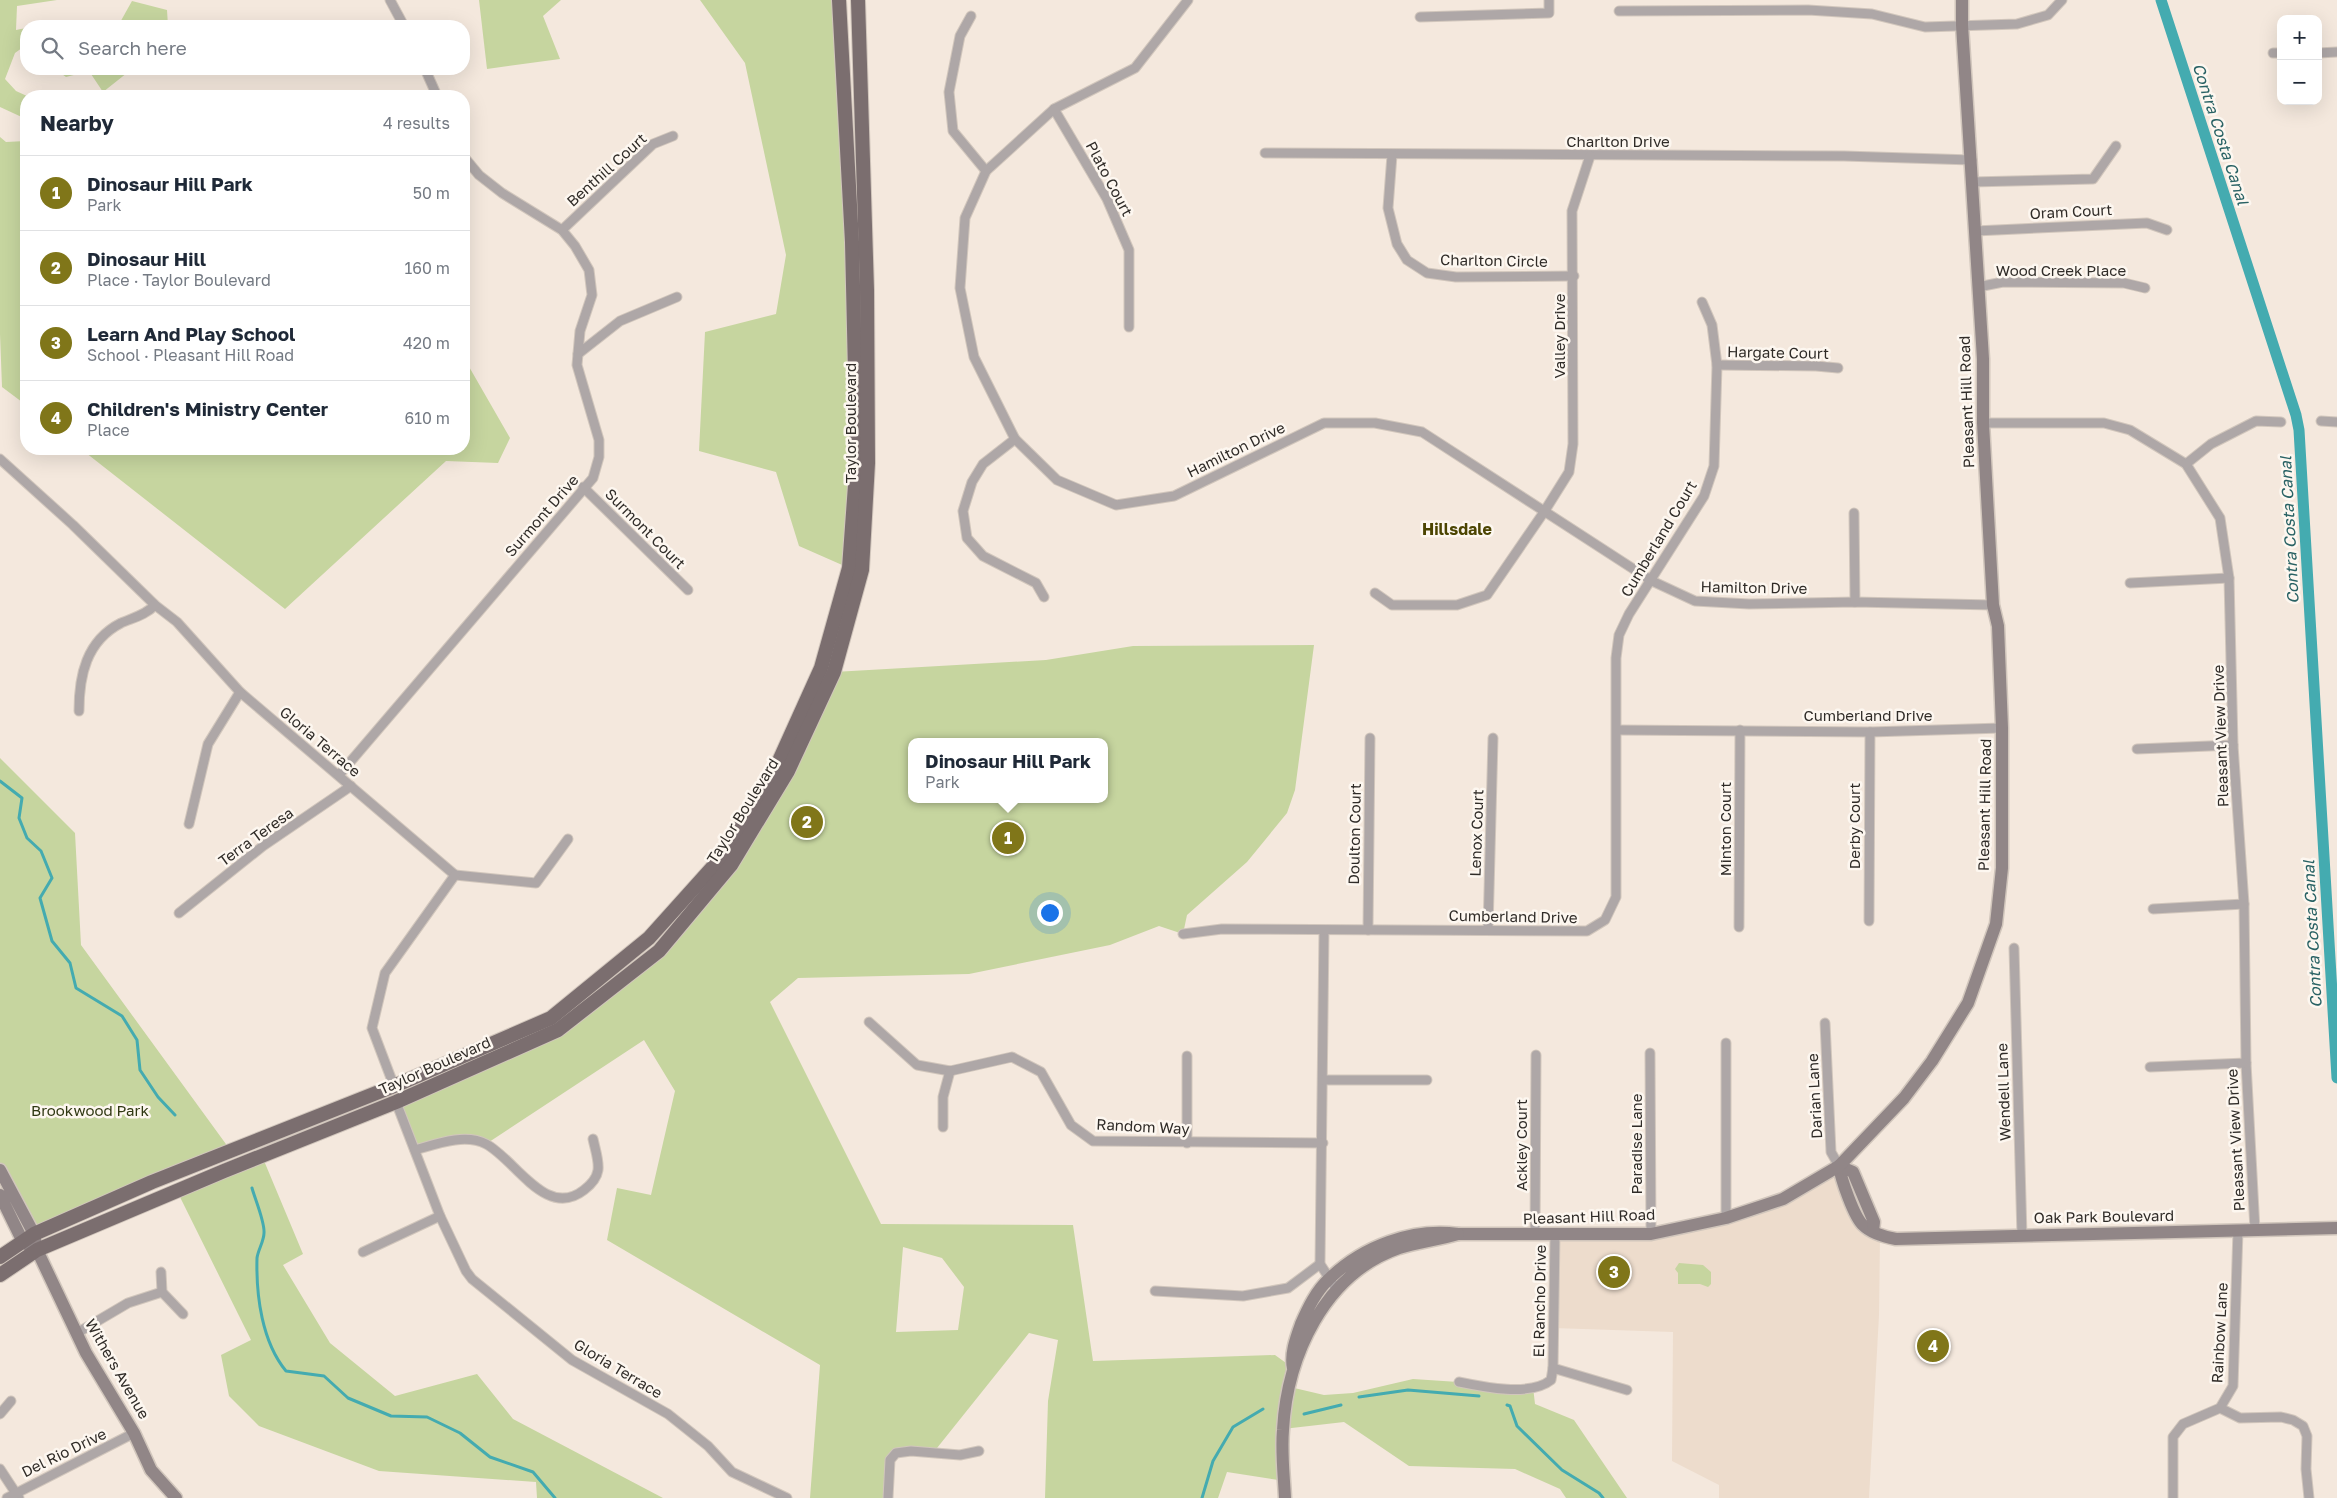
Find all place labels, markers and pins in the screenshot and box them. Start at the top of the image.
pin: 2 [791,803,823,841]
pin: 1 [992,819,1024,857]
pin: 3 [1598,1253,1630,1291]
pin: 4 [1917,1327,1949,1365]

